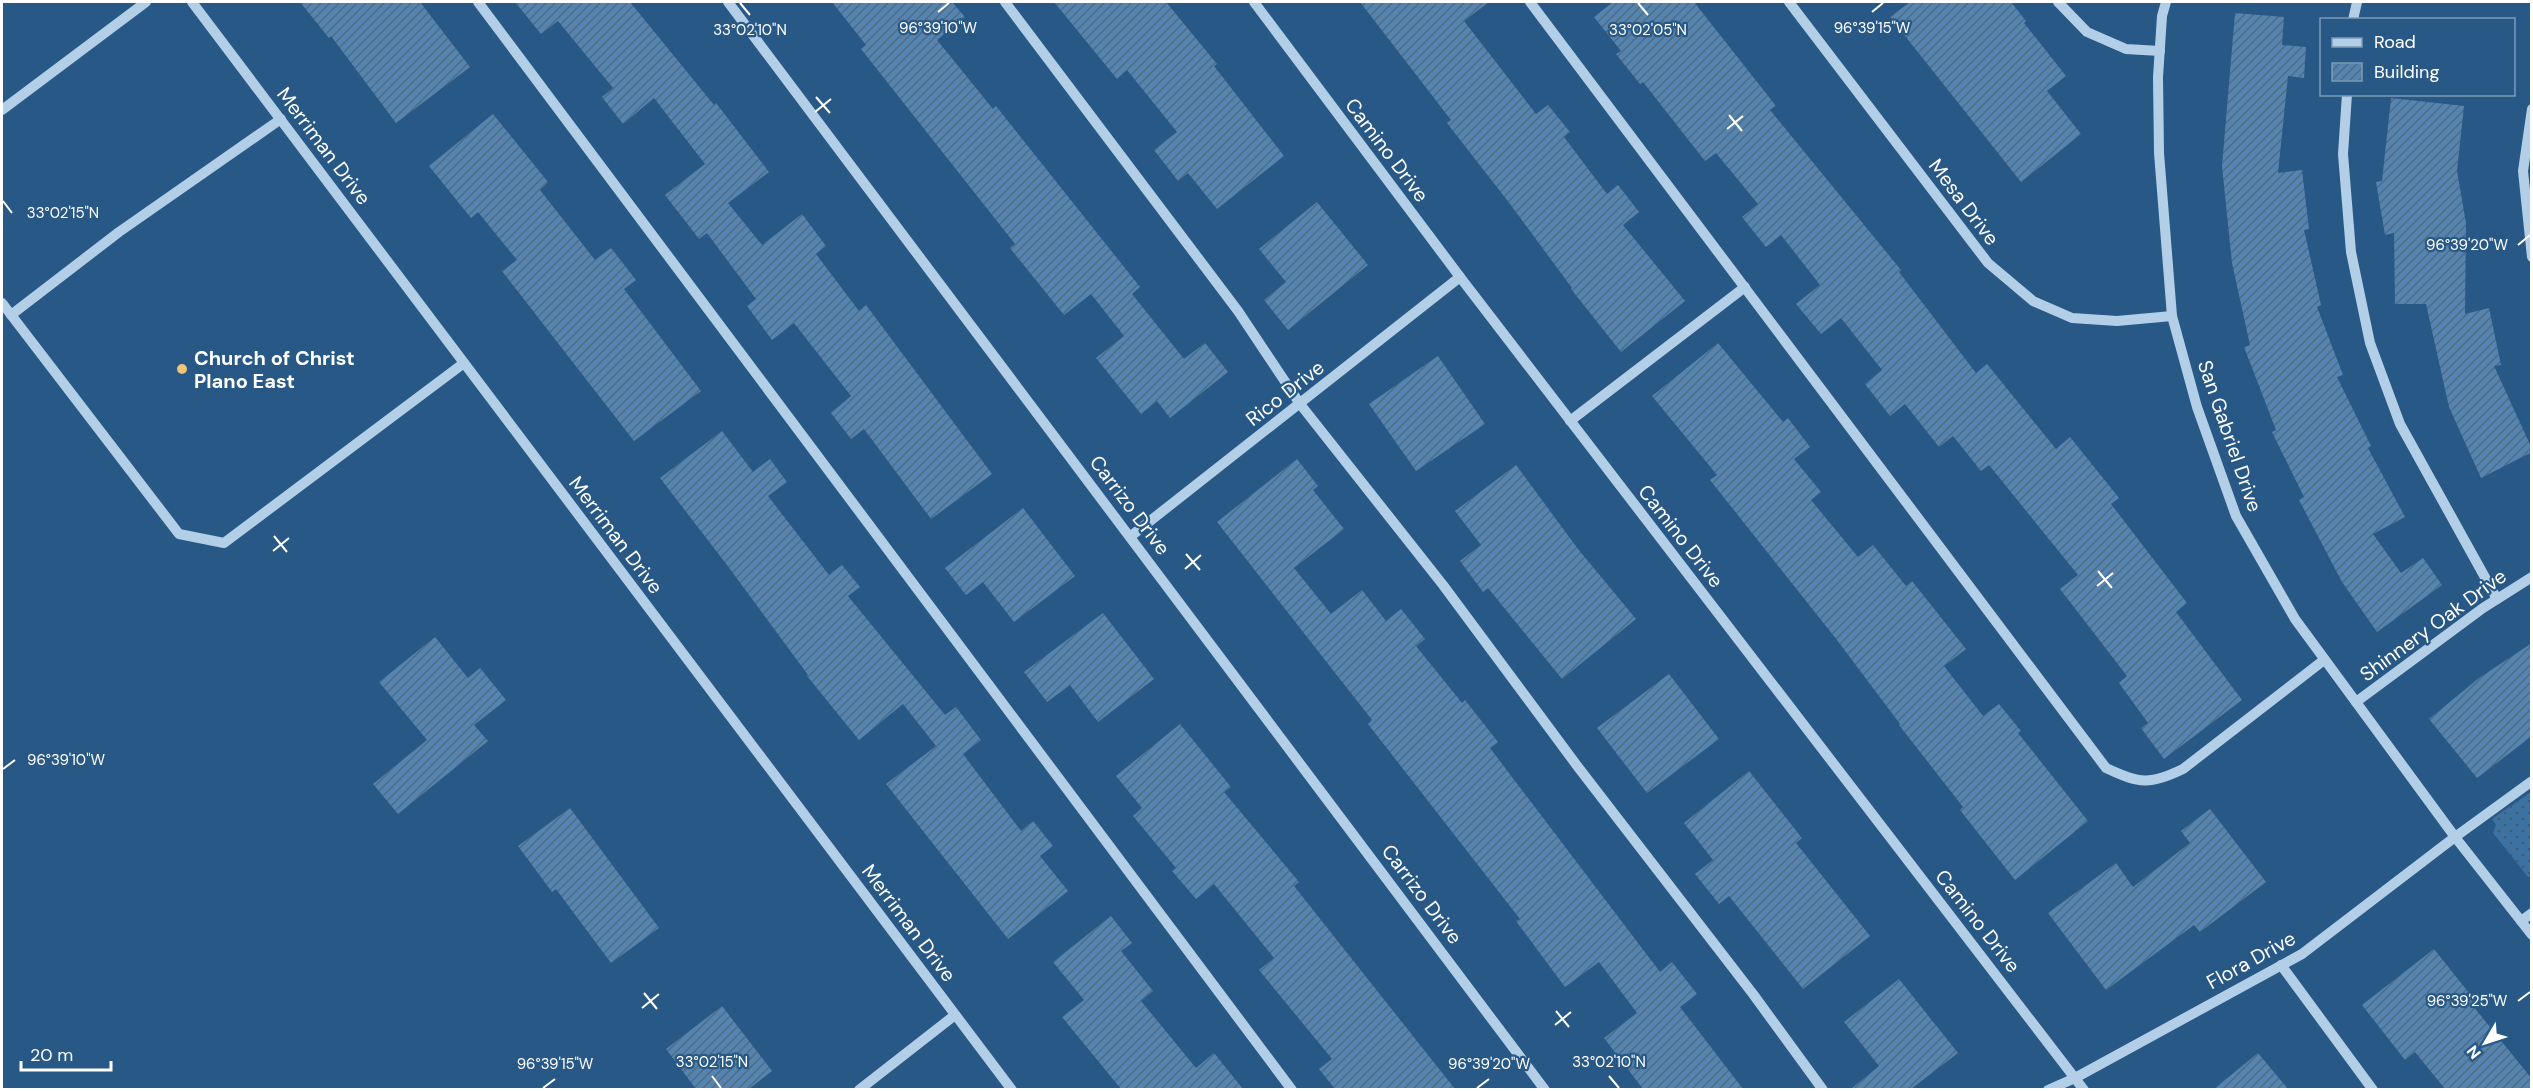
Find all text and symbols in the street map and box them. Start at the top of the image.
text: 96°39'10"W [899,18,978,38]
text: 96°39'15"W [1834,18,1911,38]
legend [2320,18,2515,96]
text: 33°02'10"N [713,20,787,40]
text: 33°02'05"N [1609,20,1687,40]
text: Road [2374,30,2416,54]
text: Building [2374,60,2439,84]
street label: Merriman Drive [271,82,377,210]
street label: Camino Drive [1339,93,1435,207]
street label: Mesa Drive [1923,154,2005,250]
text: 33°02'15"N [27,203,99,223]
text: 96°39'20"W [2426,235,2508,255]
place label: Church of Christ Plano East [194,345,355,394]
street label: Rico Drive [1240,354,1330,432]
street label: San Gabriel Drive [2192,357,2268,515]
marker: Church of Christ Plano East [175,362,189,376]
street label: Carrizo Drive [1084,450,1176,560]
street label: Merriman Drive [563,471,669,599]
street label: Camino Drive [1633,479,1729,593]
street label: Shinnery Oak Drive [2354,563,2512,687]
text: 96°39'10"W [27,750,106,770]
street label: Carrizo Drive [1376,839,1468,949]
street label: Merriman Drive [856,859,962,987]
street label: Camino Drive [1930,864,2026,978]
street label: Flora Drive [2202,925,2300,995]
text: 96°39'25"W [2427,991,2508,1011]
north arrow [2455,1013,2515,1073]
scale bar [21,1034,111,1072]
text: N [2462,1041,2486,1063]
text: 20 m [30,1043,73,1067]
text: 33°02'15"N [676,1052,748,1072]
text: 33°02'10"N [1572,1052,1646,1072]
text: 96°39'15"W [517,1054,594,1074]
text: 96°39'20"W [1448,1054,1530,1074]

